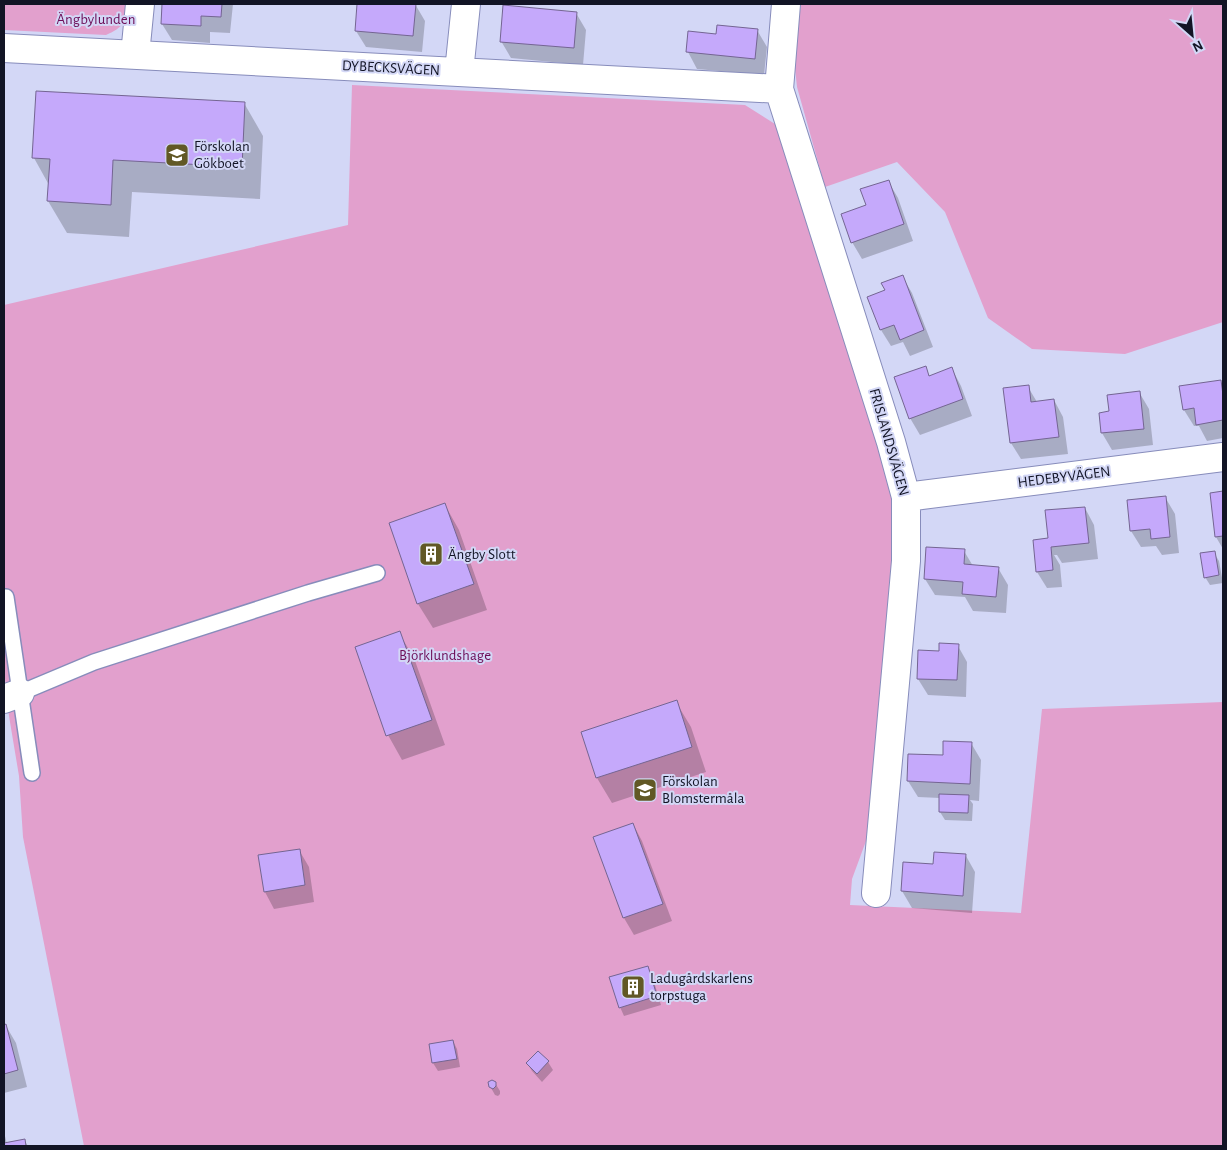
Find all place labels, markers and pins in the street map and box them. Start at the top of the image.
place label: Förskolan Gökboet [194,139,250,171]
school or university icon: Förskolan Gökboet [164,142,190,168]
building icon: Ängby Slott [418,541,444,567]
place label: Ängby Slott [448,546,516,562]
place label: Förskolan Blomstermåla [662,774,744,806]
school or university icon: Förskolan Blomstermåla [632,777,658,803]
place label: Ladugårdskarlens torpstuga [650,971,753,1003]
building icon: Ladugårdskarlens torpstuga [620,974,646,1000]

